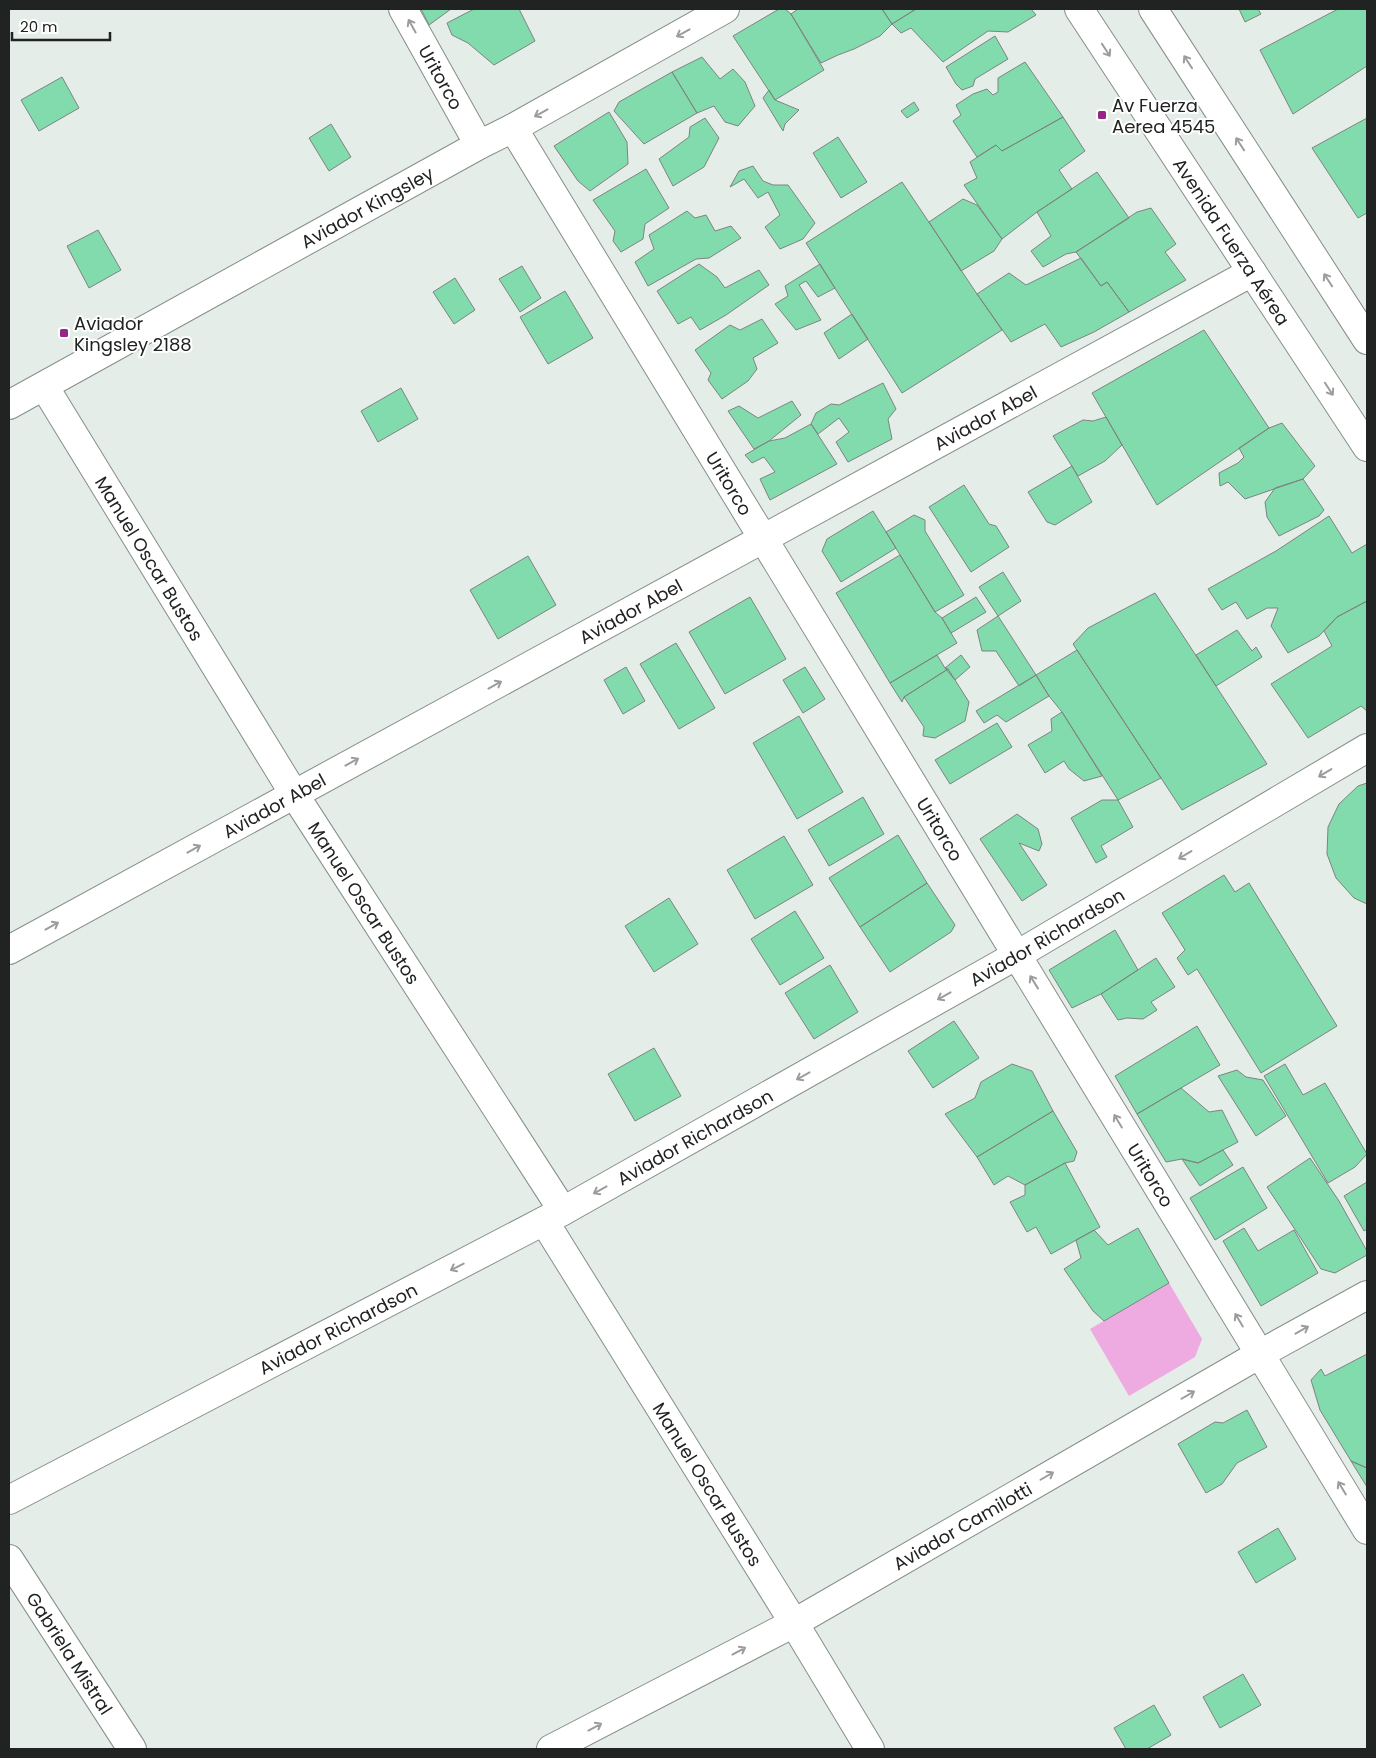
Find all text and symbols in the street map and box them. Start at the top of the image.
scale bar [12,10,110,42]
text: 20 m [20,16,58,37]
one-way arrow [407,20,417,34]
one-way arrow [676,28,690,38]
street label: Uritorco [413,40,469,114]
one-way arrow [1101,42,1111,56]
one-way arrow [1182,55,1192,69]
place label: Av Fuerza Aerea 4545 [1112,93,1215,139]
one-way arrow [535,108,549,118]
marker: Av Fuerza Aerea 4545 [1096,109,1108,121]
one-way arrow [1235,137,1245,151]
street label: Avenida Fuerza Aérea [1168,153,1296,330]
street label: Aviador Kingsley [296,160,438,254]
one-way arrow [1323,274,1333,288]
place label: Aviador Kingsley 2188 [74,311,192,357]
marker: Aviador Kingsley 2188 [58,327,70,339]
street label: Aviador Abel [929,379,1041,456]
one-way arrow [1324,382,1334,396]
street label: Uritorco [700,447,758,520]
street label: Manuel Oscar Bustos [90,471,210,645]
street label: Aviador Abel [575,573,687,649]
one-way arrow [487,679,502,689]
one-way arrow [345,757,359,767]
street label: Aviador Abel [218,767,330,844]
one-way arrow [1319,768,1333,778]
street label: Uritorco [911,793,969,866]
street label: Manuel Oscar Bustos [303,817,426,989]
one-way arrow [187,843,201,853]
one-way arrow [1179,851,1193,861]
street label: Aviador Richardson [965,882,1129,992]
one-way arrow [44,921,58,931]
one-way arrow [1028,976,1038,990]
one-way arrow [937,991,952,1001]
one-way arrow [795,1071,810,1081]
street label: Aviador Richardson [612,1083,777,1191]
one-way arrow [1113,1114,1123,1128]
street label: Uritorco [1122,1138,1180,1212]
one-way arrow [594,1186,608,1196]
one-way arrow [450,1263,465,1272]
street label: Aviador Richardson [254,1277,422,1380]
one-way arrow [1234,1313,1244,1327]
one-way arrow [1295,1325,1310,1335]
one-way arrow [1180,1390,1195,1399]
street label: Manuel Oscar Bustos [647,1397,768,1571]
one-way arrow [1040,1471,1054,1481]
street label: Aviador Camilotti [888,1476,1036,1576]
one-way arrow [1336,1482,1346,1496]
street label: Gabriela Mistral [21,1587,119,1719]
one-way arrow [731,1646,746,1656]
one-way arrow [587,1722,602,1732]

